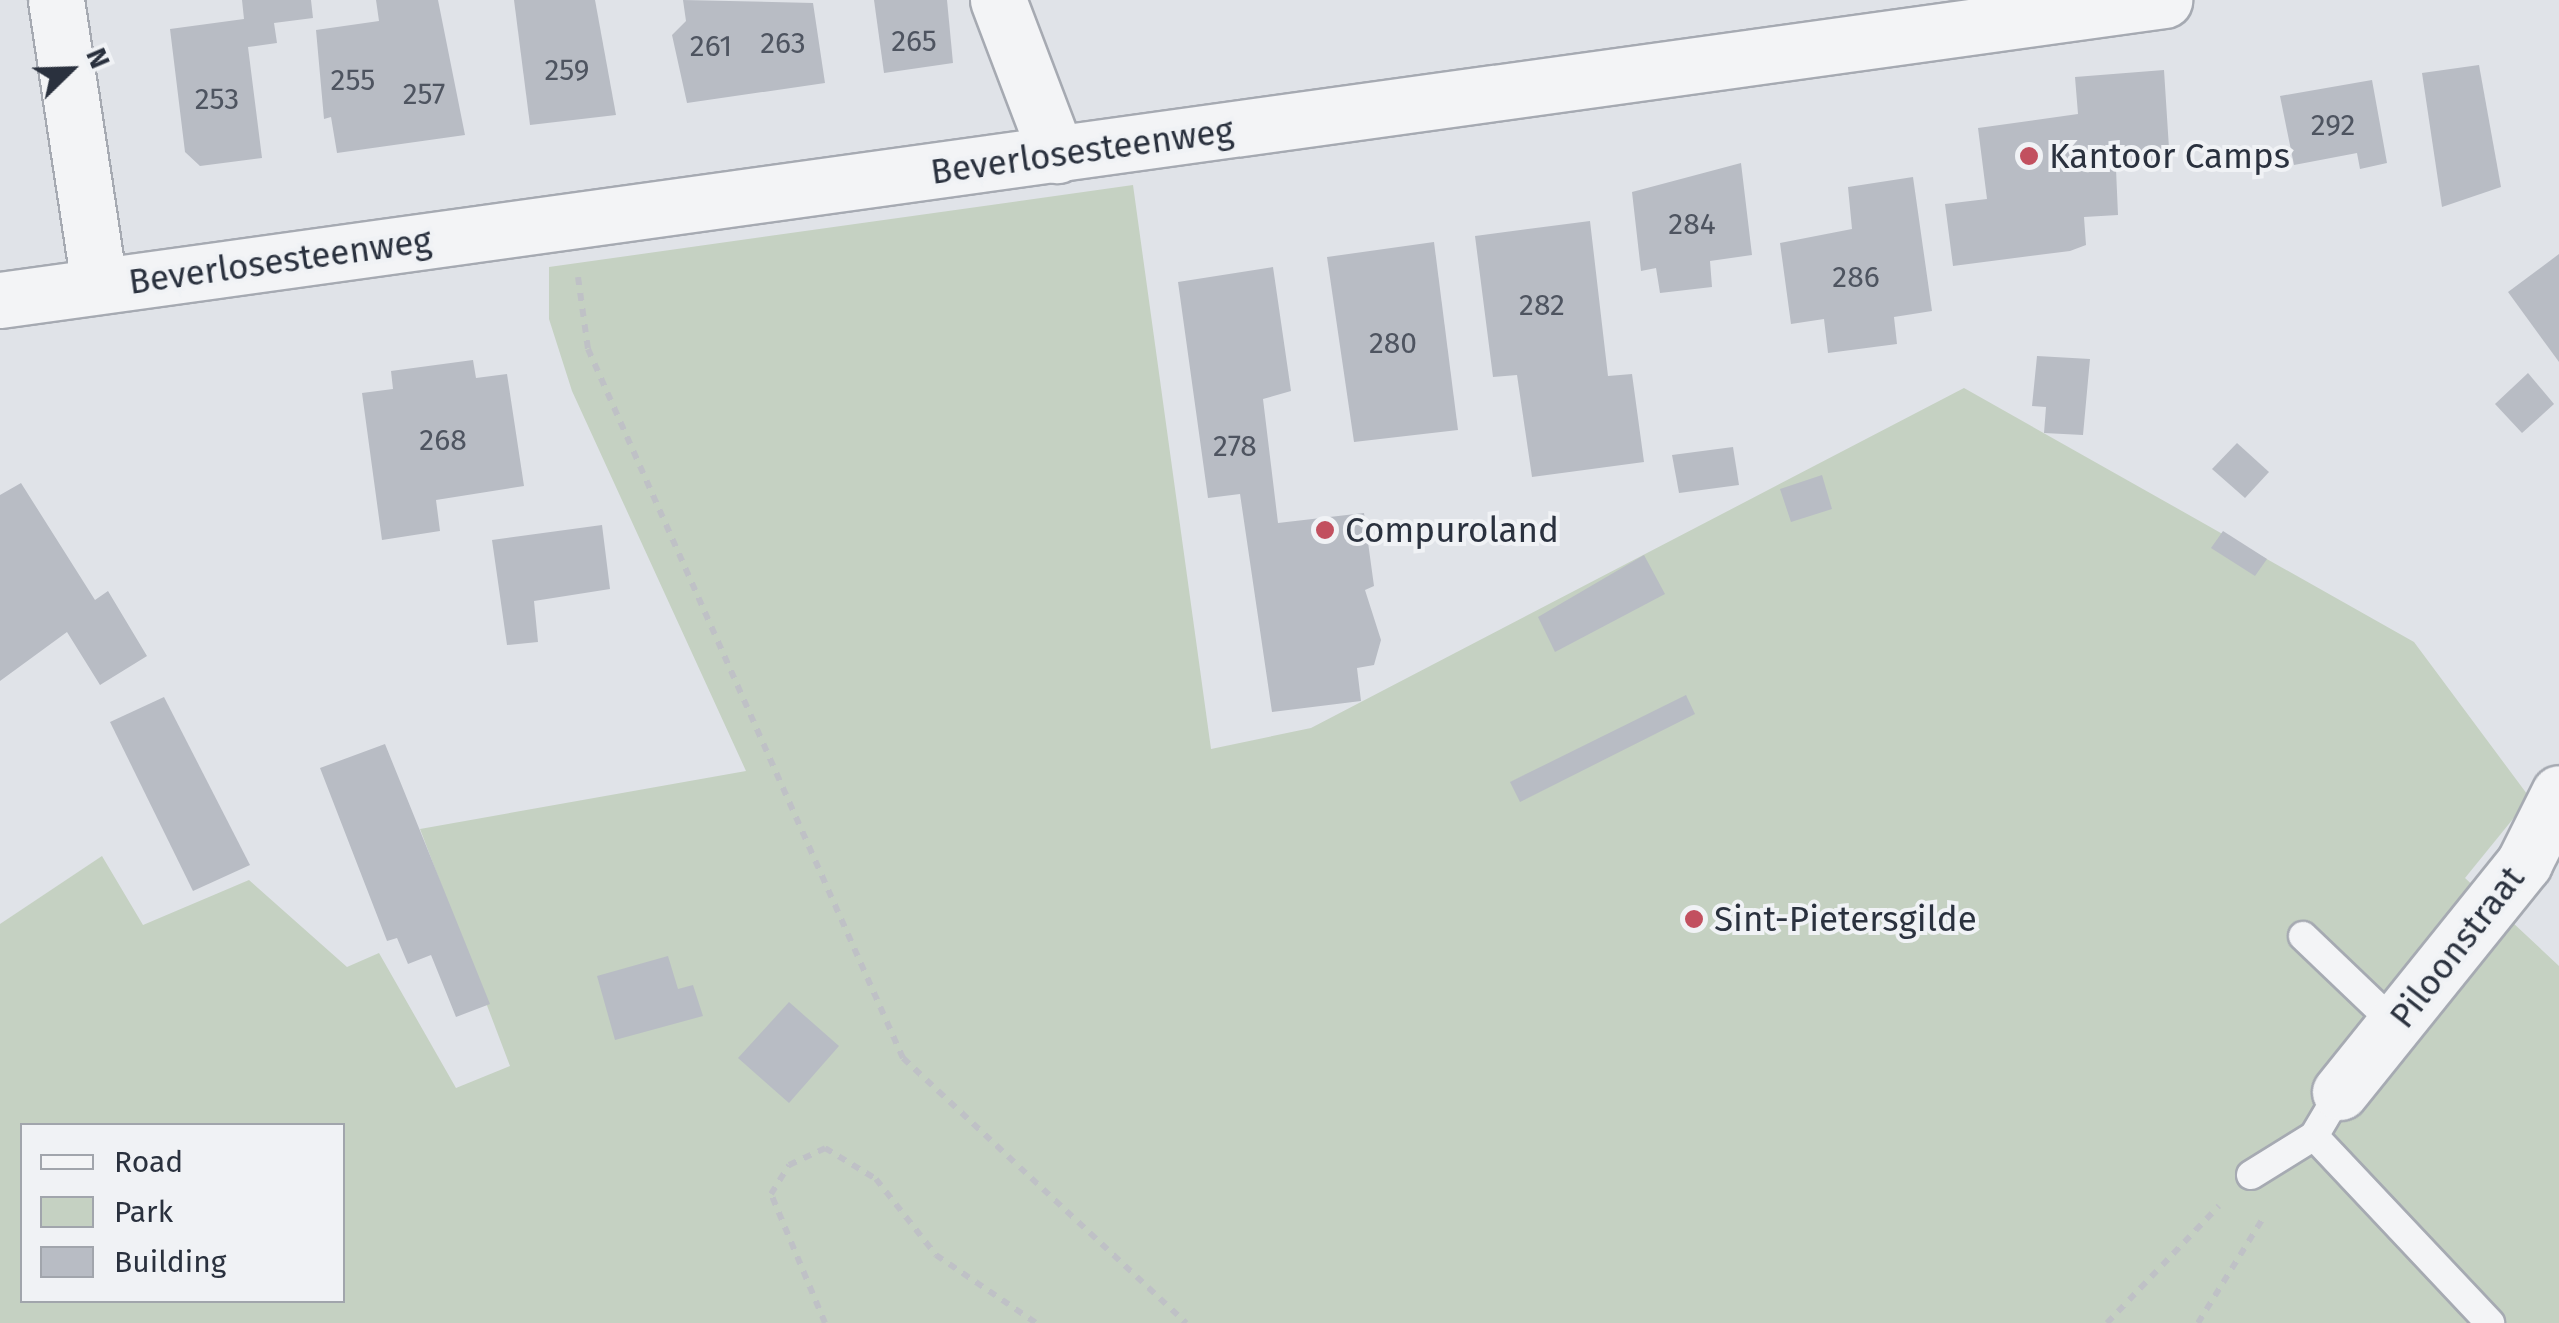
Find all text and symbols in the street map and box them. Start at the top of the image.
north arrow [20,20,120,120]
house number: 265 [891,23,937,59]
house number: 263 [760,25,806,61]
house number: 261 [690,28,732,64]
text: N [79,43,117,73]
house number: 259 [544,52,590,88]
house number: 255 [331,62,375,98]
house number: 257 [403,76,445,112]
house number: 253 [195,81,239,117]
house number: 292 [2311,107,2355,143]
street label: Beverlosesteenweg [928,109,1236,193]
place label: Kantoor Camps [2049,135,2290,177]
marker: Kantoor Camps [2018,145,2040,167]
house number: 284 [1668,206,1716,242]
street label: Beverlosesteenweg [126,219,434,303]
house number: 286 [1832,259,1880,295]
house number: 282 [1519,287,1565,323]
house number: 280 [1369,325,1417,361]
house number: 268 [419,422,467,458]
house number: 278 [1213,428,1257,464]
place label: Compuroland [1345,509,1559,551]
marker: Compuroland [1314,519,1336,541]
street label: Piloonstraat [2381,858,2533,1036]
place label: Sint-Pietersgilde [1714,898,1977,940]
marker: Sint-Pietersgilde [1683,908,1705,930]
legend [20,1123,345,1303]
text: Road [114,1144,183,1180]
text: Park [114,1194,173,1230]
text: Building [114,1244,226,1280]

